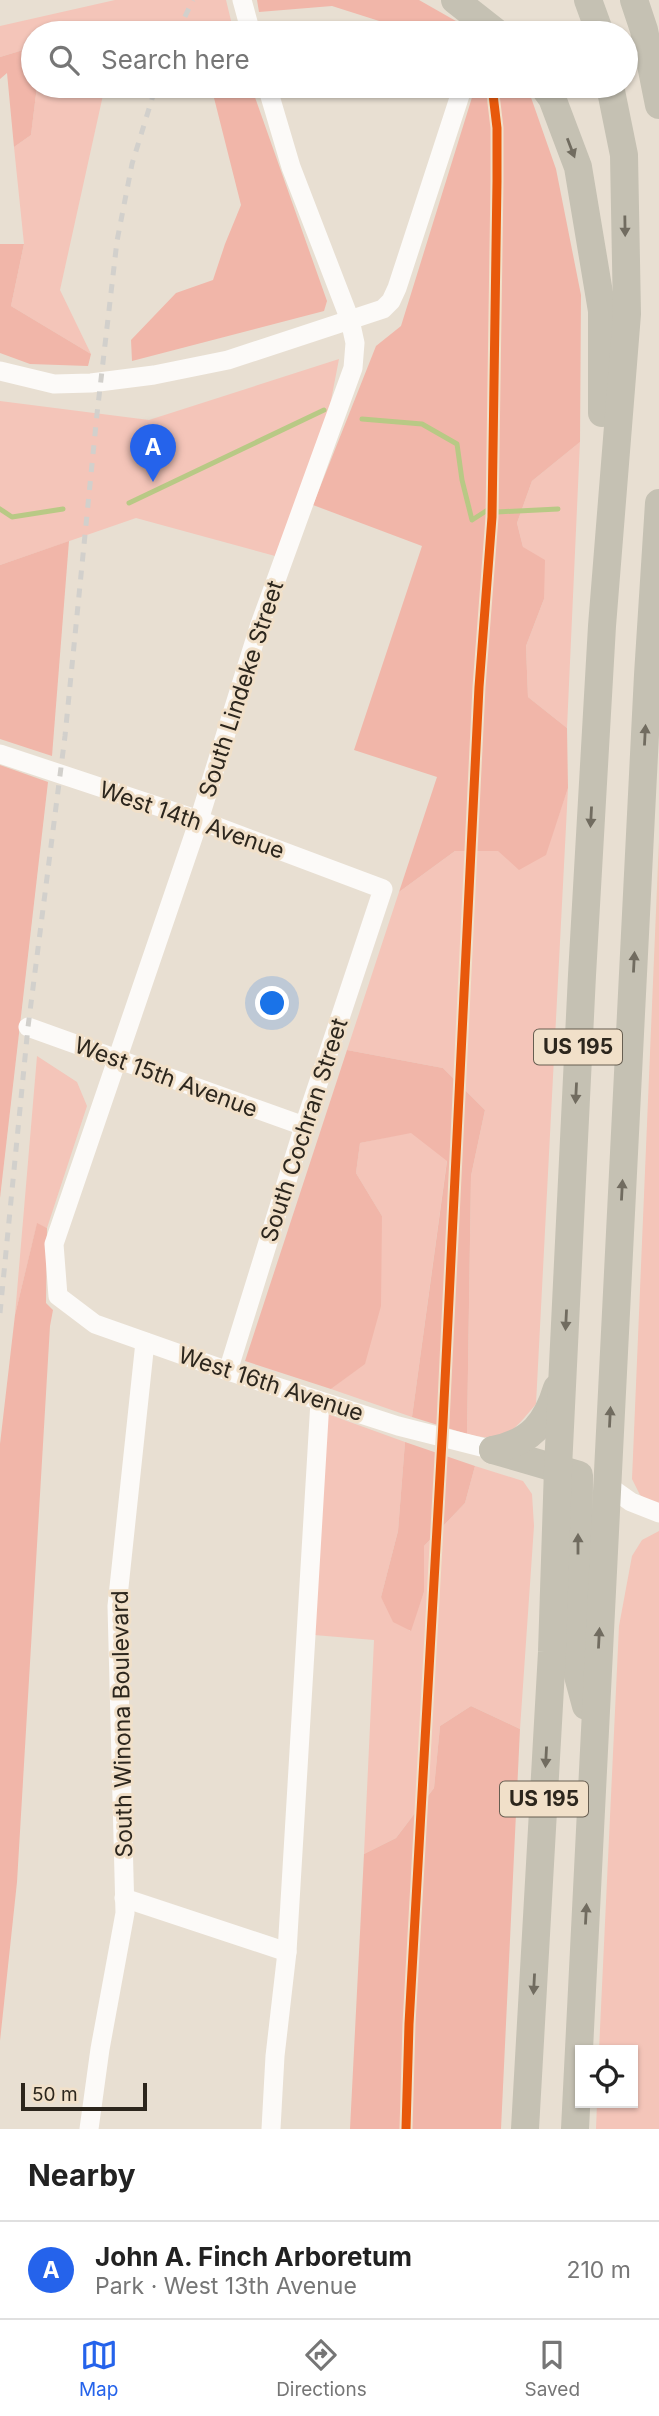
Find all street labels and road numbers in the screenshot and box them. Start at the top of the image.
street label: South Lindeke Street [193,577,289,801]
street label: West 14th Avenue [96,775,288,865]
street label: South Cochran Street [255,1014,354,1245]
road number: US 195 [534,1030,622,1064]
street label: West 15th Avenue [71,1031,261,1123]
street label: West 16th Avenue [175,1341,367,1427]
street label: South Winona Boulevard [106,1590,138,1858]
road number: US 195 [500,1782,588,1816]

